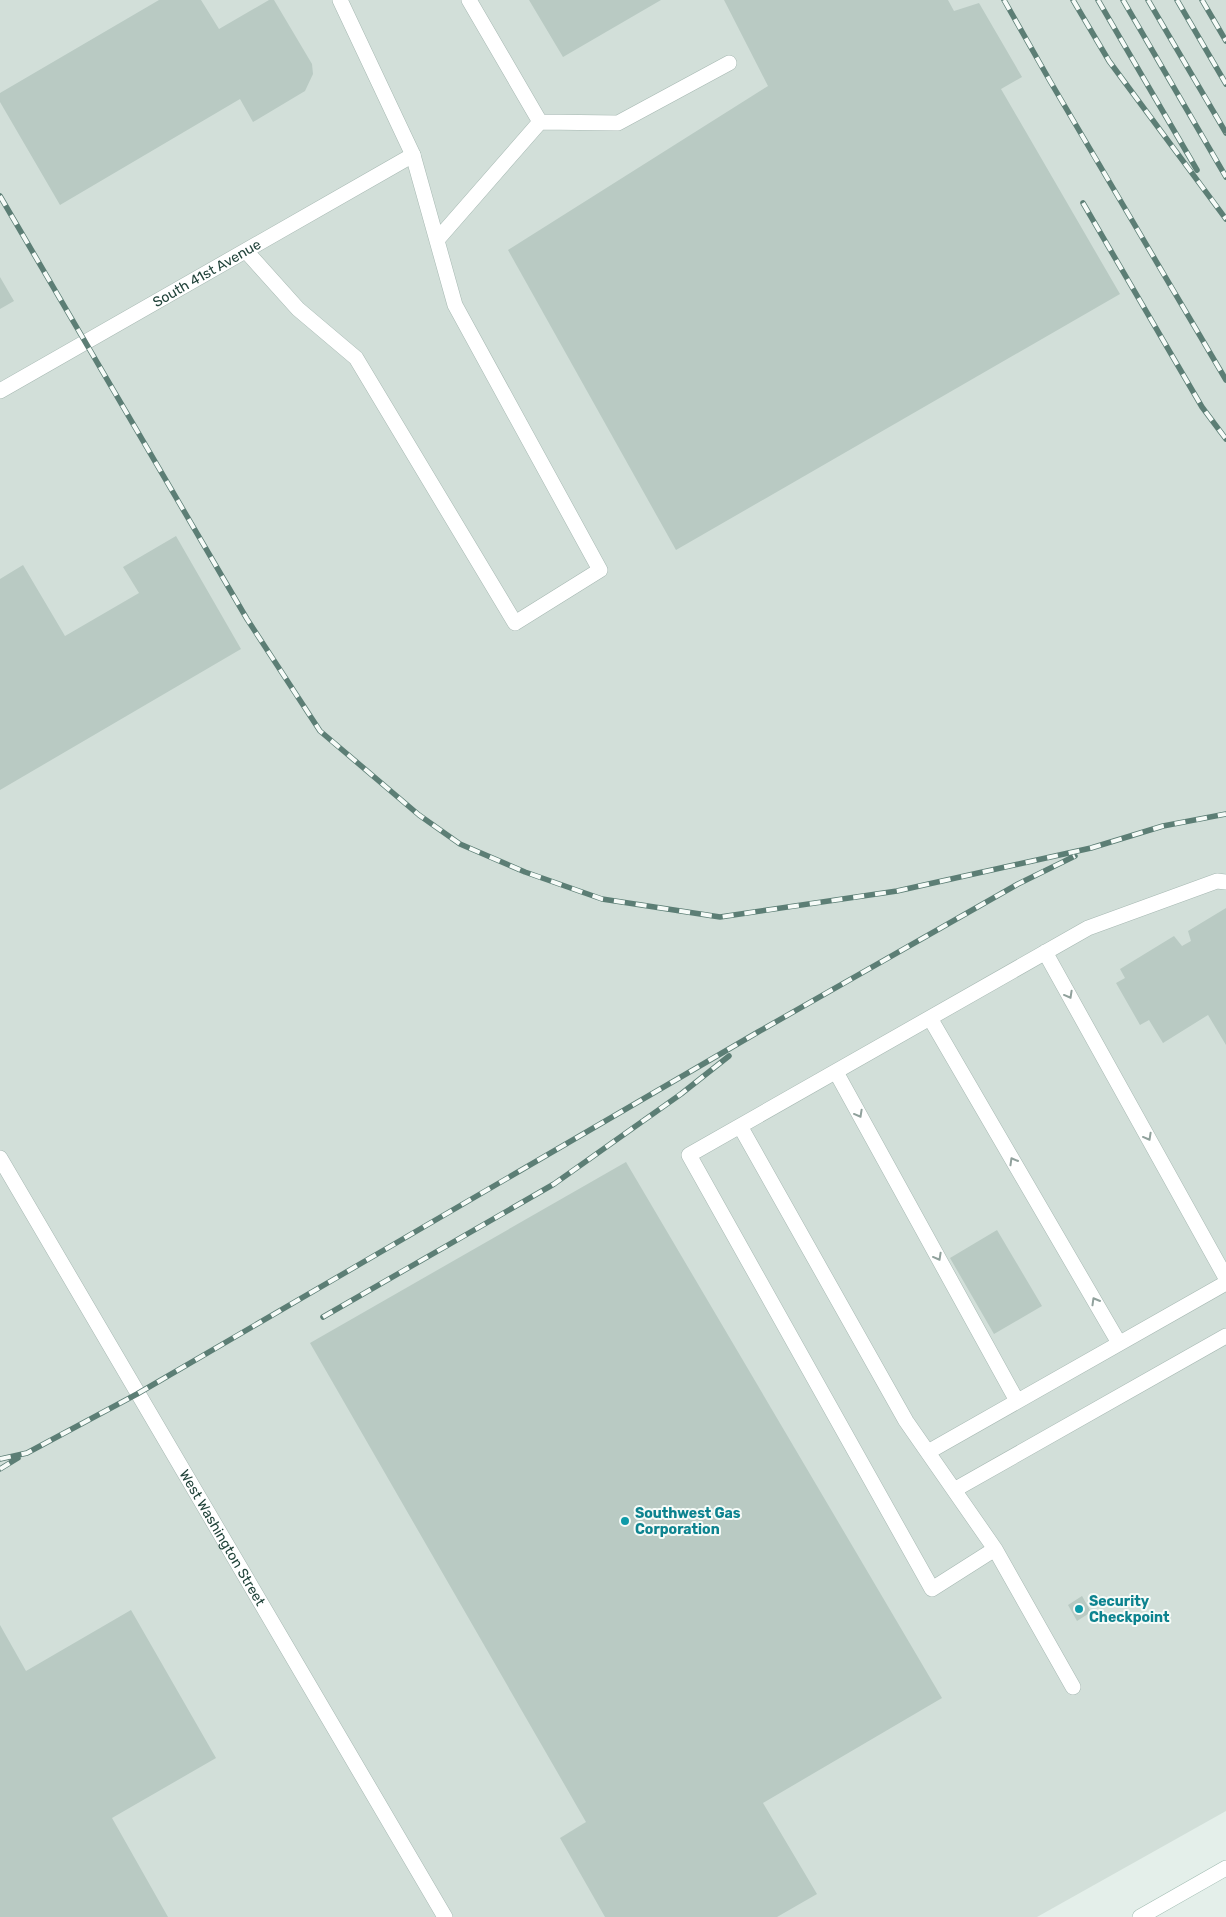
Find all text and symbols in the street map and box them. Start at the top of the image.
street label: South 41st Avenue [150,235,264,311]
one-way arrow [1063,989,1073,998]
one-way arrow [853,1109,863,1118]
one-way arrow [1142,1132,1152,1141]
one-way arrow [1010,1157,1020,1166]
one-way arrow [931,1251,941,1260]
one-way arrow [1091,1298,1101,1307]
street label: West Washington Street [176,1466,269,1609]
place label: Southwest Gas Corporation [635,1505,741,1538]
marker: Southwest Gas Corporation [619,1515,631,1527]
place label: Security Checkpoint [1089,1593,1170,1626]
marker: Security Checkpoint [1073,1603,1085,1615]

